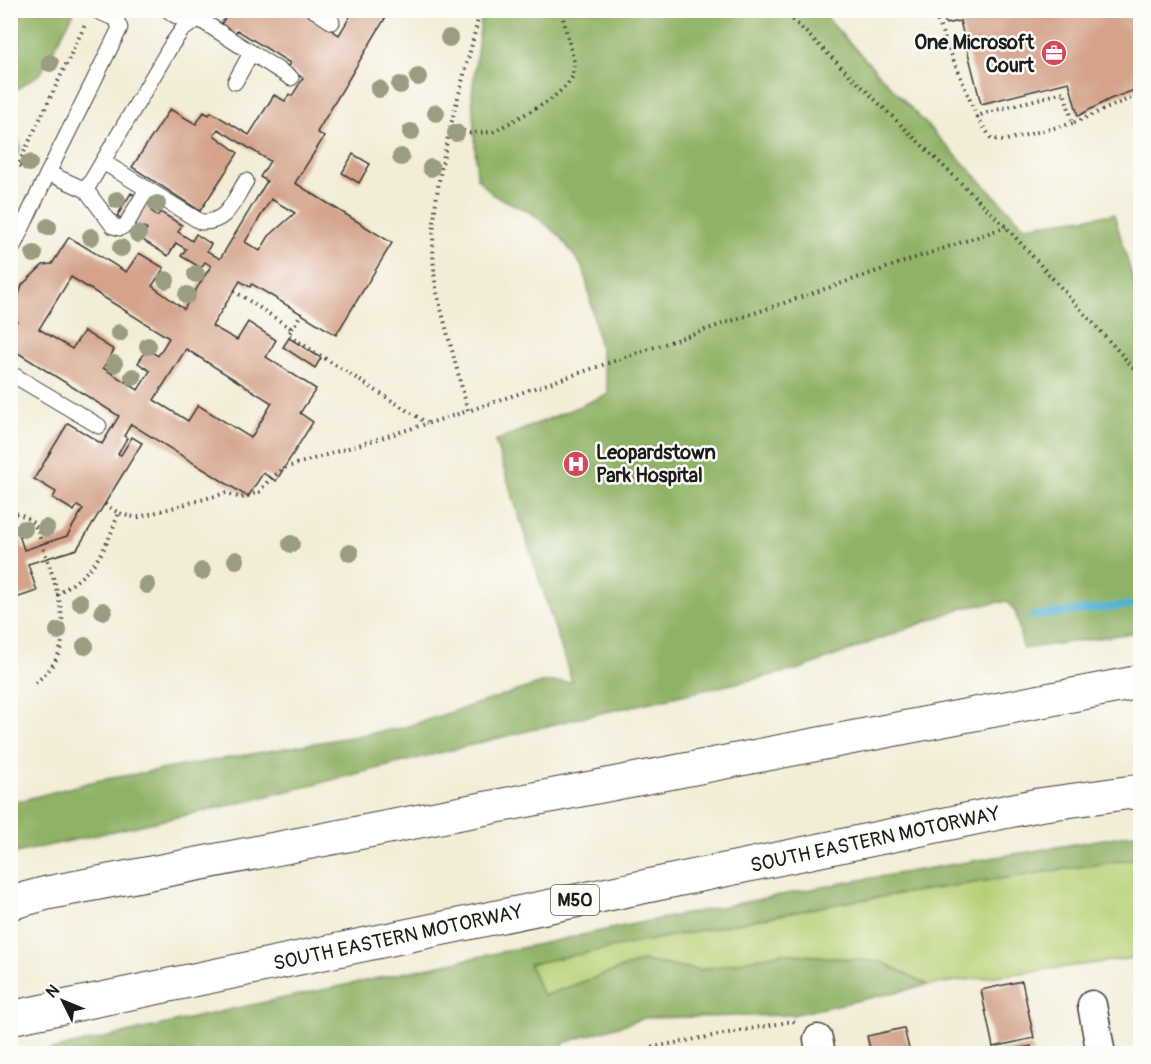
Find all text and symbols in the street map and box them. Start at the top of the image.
place label: One Microsoft Court [914,30,1035,78]
office icon: One Microsoft Court [1039,38,1069,68]
place label: Leopardstown Park Hospital [596,440,716,488]
hospital icon: Leopardstown Park Hospital [561,449,591,479]
street label: SOUTH EASTERN MOTORWAY [748,801,1003,878]
road number: M50 [551,885,599,915]
street label: SOUTH EASTERN MOTORWAY [271,899,526,976]
north arrow [33,971,93,1031]
text: N [42,981,64,1002]

